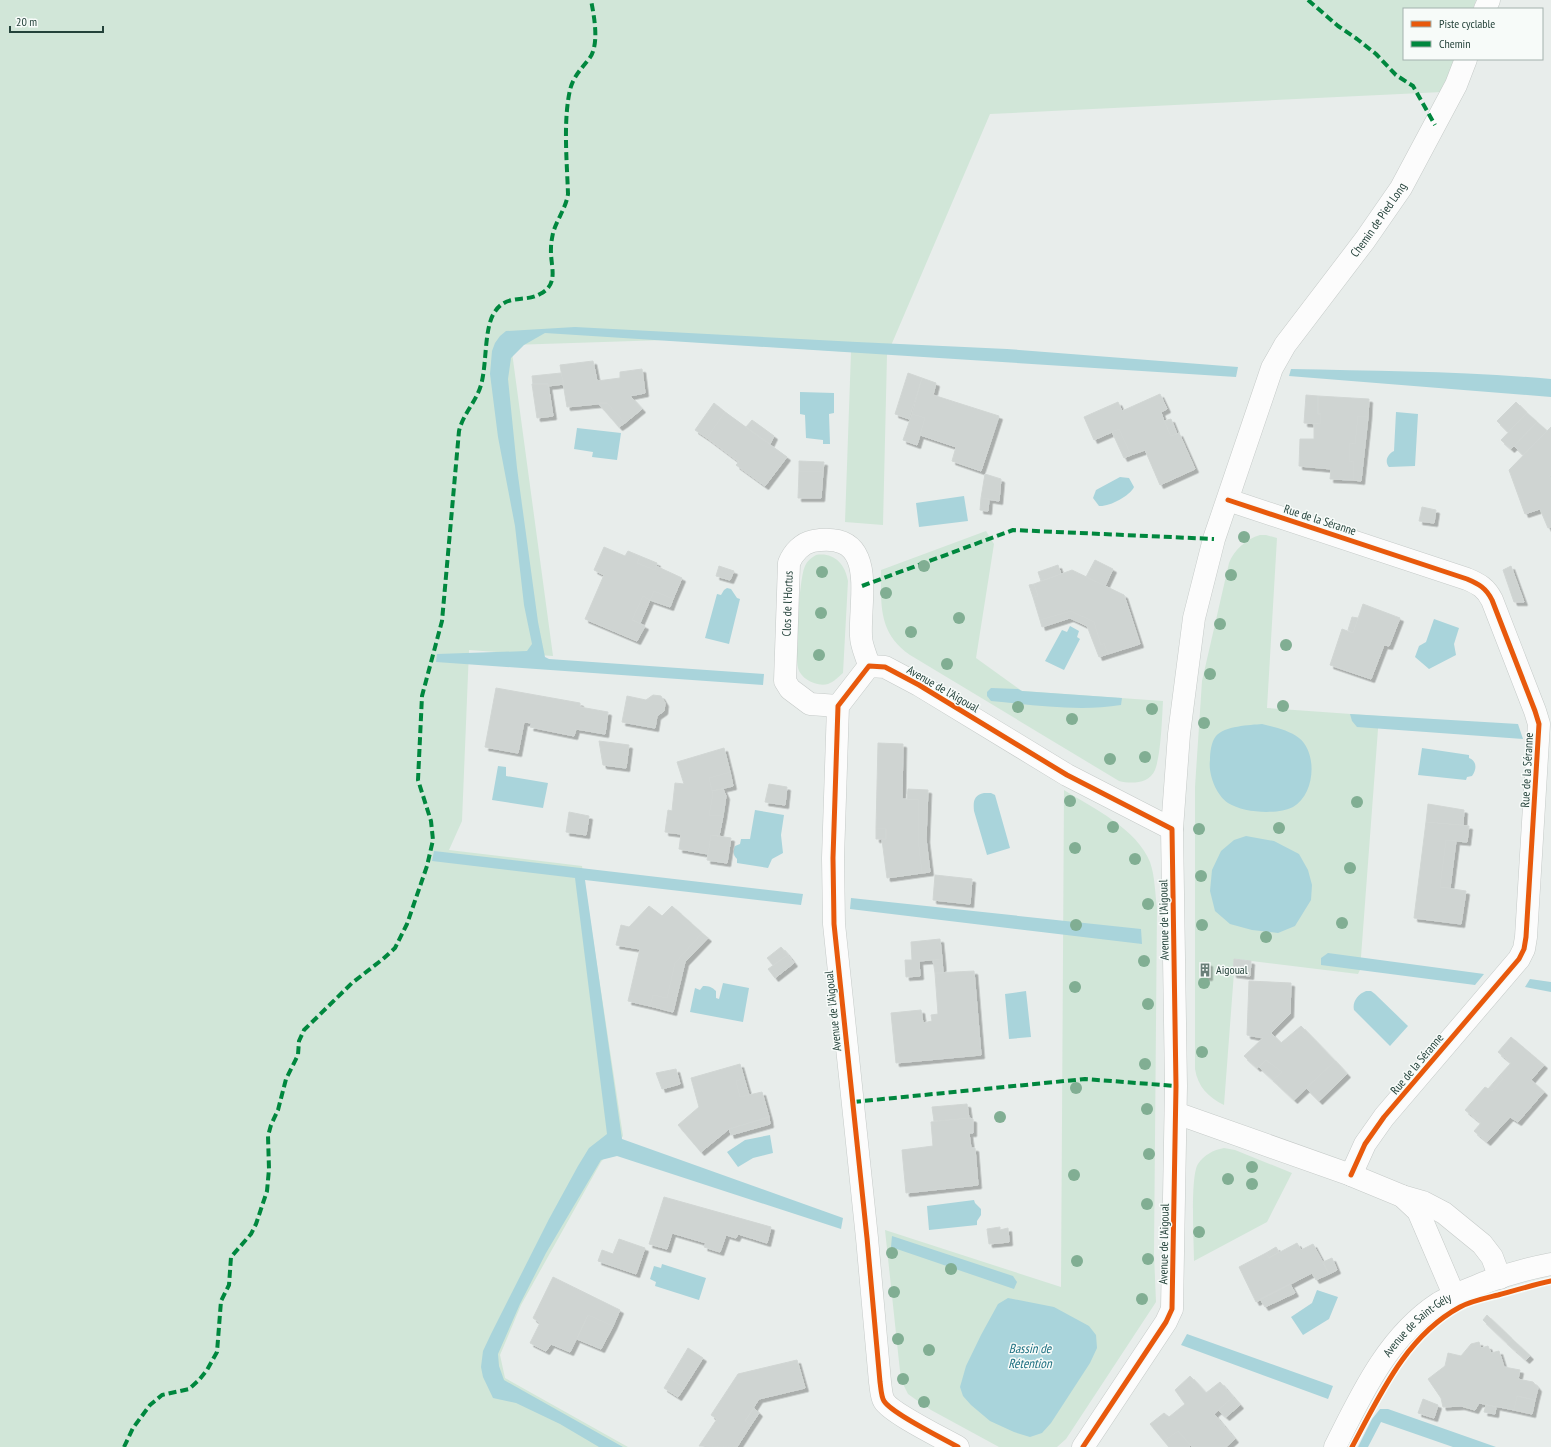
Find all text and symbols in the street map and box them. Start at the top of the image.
scale bar [10,8,103,34]
legend [1403,8,1543,60]
text: 20 m [16,14,37,29]
text: Piste cyclable [1439,16,1495,31]
text: Chemin [1439,36,1470,51]
street label: Chemin de Pied Long [1347,180,1409,260]
street label: Rue de la Séranne [1282,501,1358,538]
street label: Clos de l'Hortus [779,571,796,637]
street label: Avenue de l'Aigoual [905,662,982,715]
street label: Rue de la Séranne [1517,732,1536,808]
street label: Avenue de l'Aigoual [1155,879,1172,961]
building icon: Aigoual [1197,962,1213,978]
place label: Aigoual [1216,962,1248,977]
street label: Avenue de l'Aigoual [821,970,844,1052]
street label: Rue de la Séranne [1387,1030,1446,1097]
street label: Avenue de l'Aigoual [1155,1203,1172,1285]
street label: Avenue de Saint-Gély [1380,1289,1454,1360]
water label: Bassin de Rétention [1008,1340,1053,1372]

